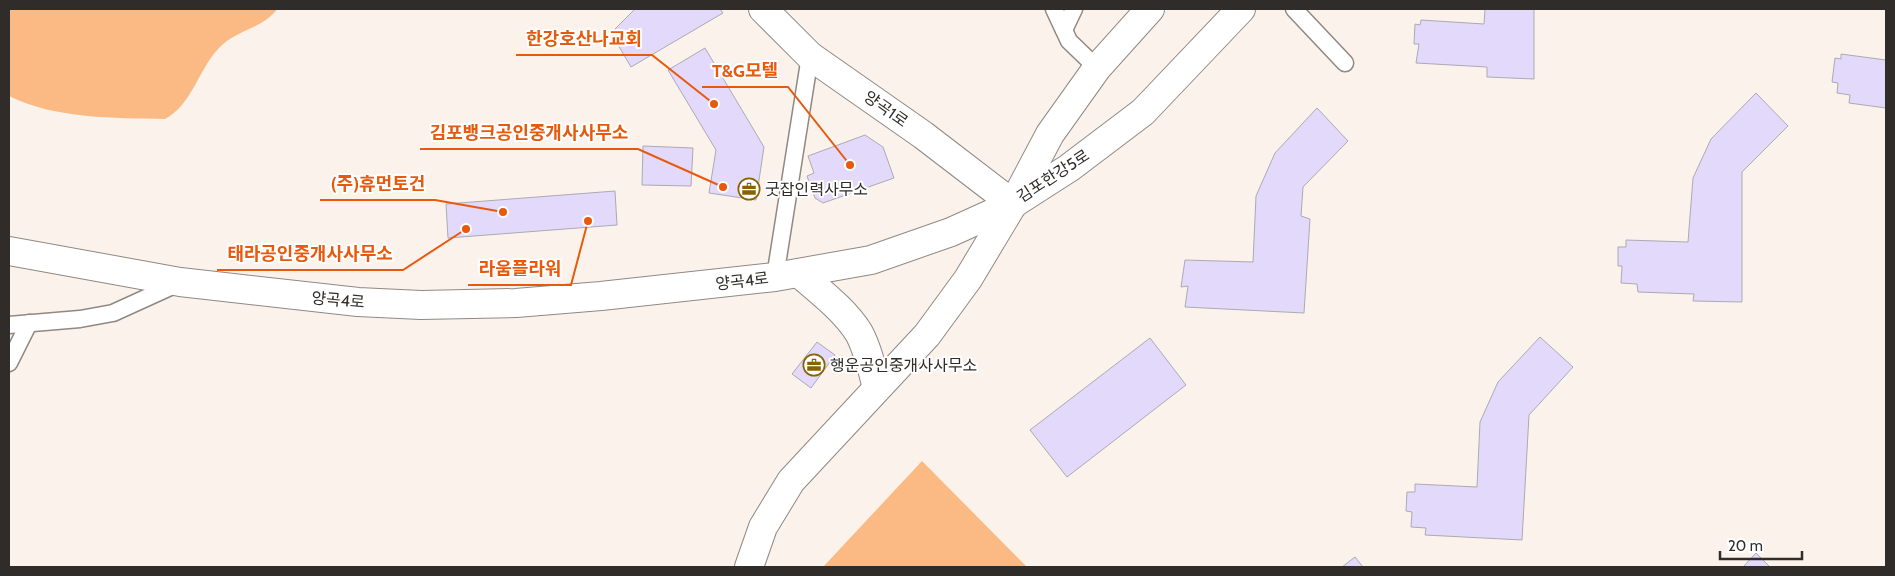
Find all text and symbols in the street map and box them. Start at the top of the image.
callout: 한강호산나교회 [516,22,652,55]
text: 한강호산나교회 [526,28,642,50]
callout: T&G모텔 [702,54,788,87]
text: T&G모텔 [712,60,778,82]
street label: 양곡1로 [860,87,912,131]
callout: 김포뱅크공인중개사사무소 [420,116,638,149]
text: 김포뱅크공인중개사사무소 [430,122,628,144]
street label: 김포한강5로 [1013,145,1093,206]
callout: (주)휴먼토건 [320,167,435,200]
text: (주)휴먼토건 [331,173,425,195]
office icon: 굿잡인력사무소 [737,177,761,201]
place label: 굿잡인력사무소 [765,180,868,199]
callout: 태라공인중개사사무소 [217,237,403,270]
text: 태라공인중개사사무소 [227,243,393,265]
callout: 라움플라워 [468,252,571,285]
text: 라움플라워 [479,258,561,280]
street label: 양곡4로 [714,268,770,294]
street label: 양곡4로 [311,288,366,312]
office icon: 행운공인중개사사무소 [802,353,826,377]
place label: 행운공인중개사사무소 [830,356,977,375]
scale bar [1720,528,1802,560]
text: 20 m [1728,537,1763,555]

